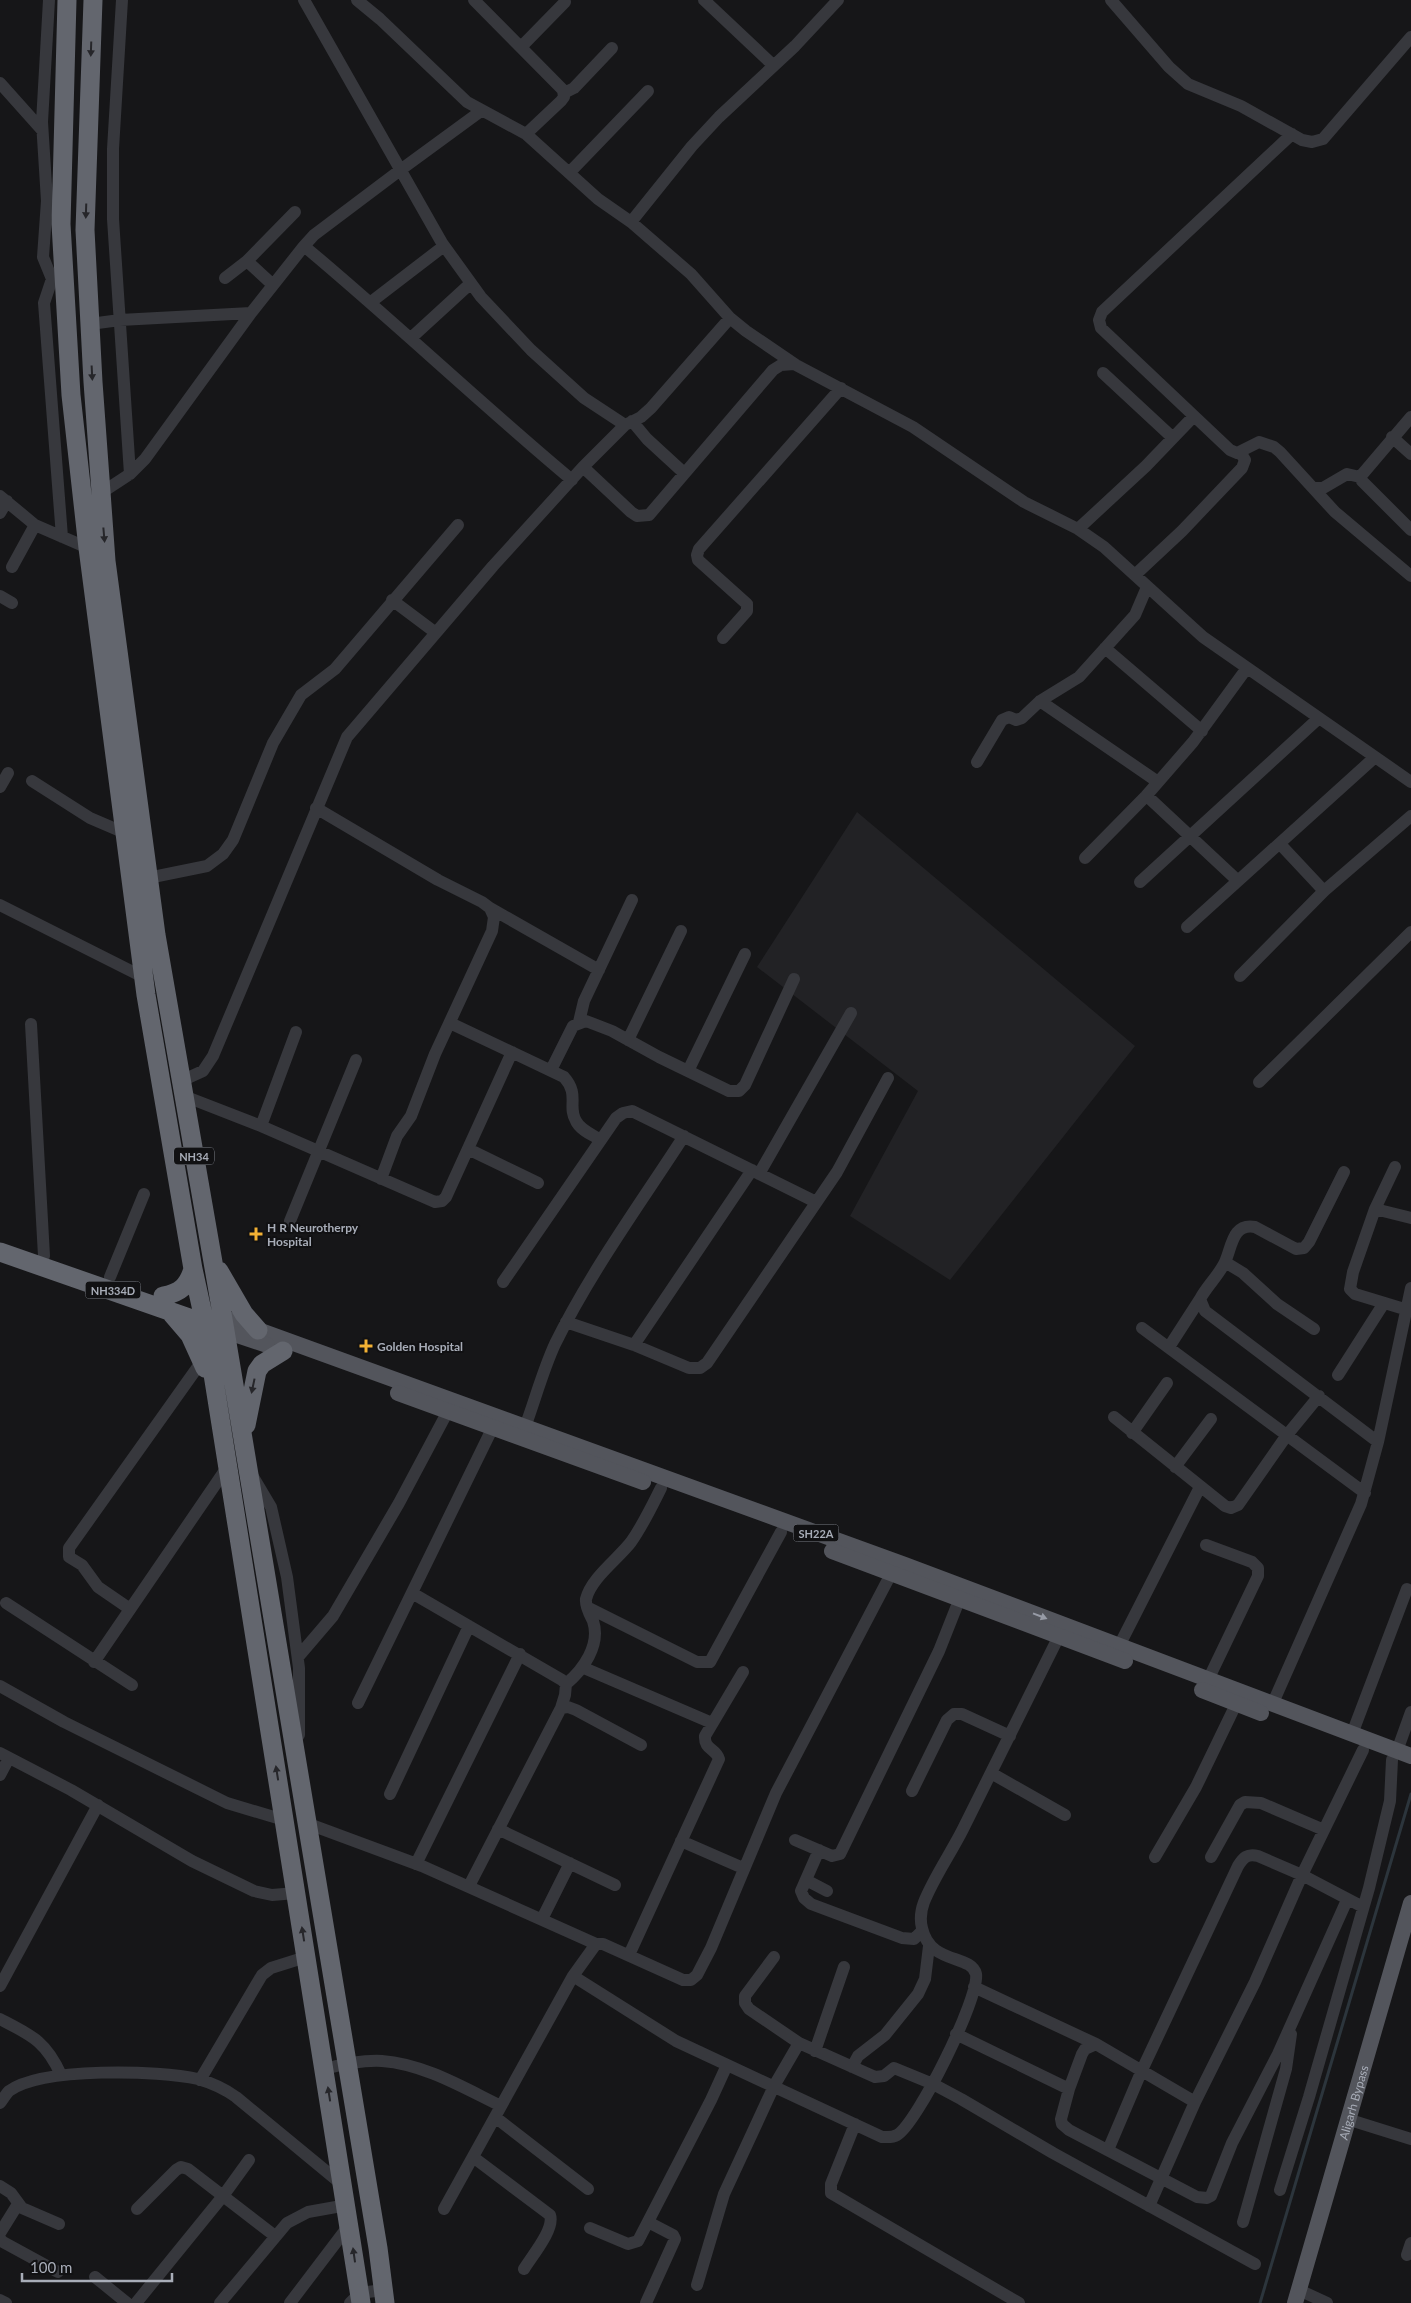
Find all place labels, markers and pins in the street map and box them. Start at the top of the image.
place label: H R Neurotherpy Hospital [267,1220,359,1249]
marker: H R Neurotherpy Hospital [249,1227,263,1241]
marker: Golden Hospital [359,1339,373,1353]
place label: Golden Hospital [377,1339,463,1354]

